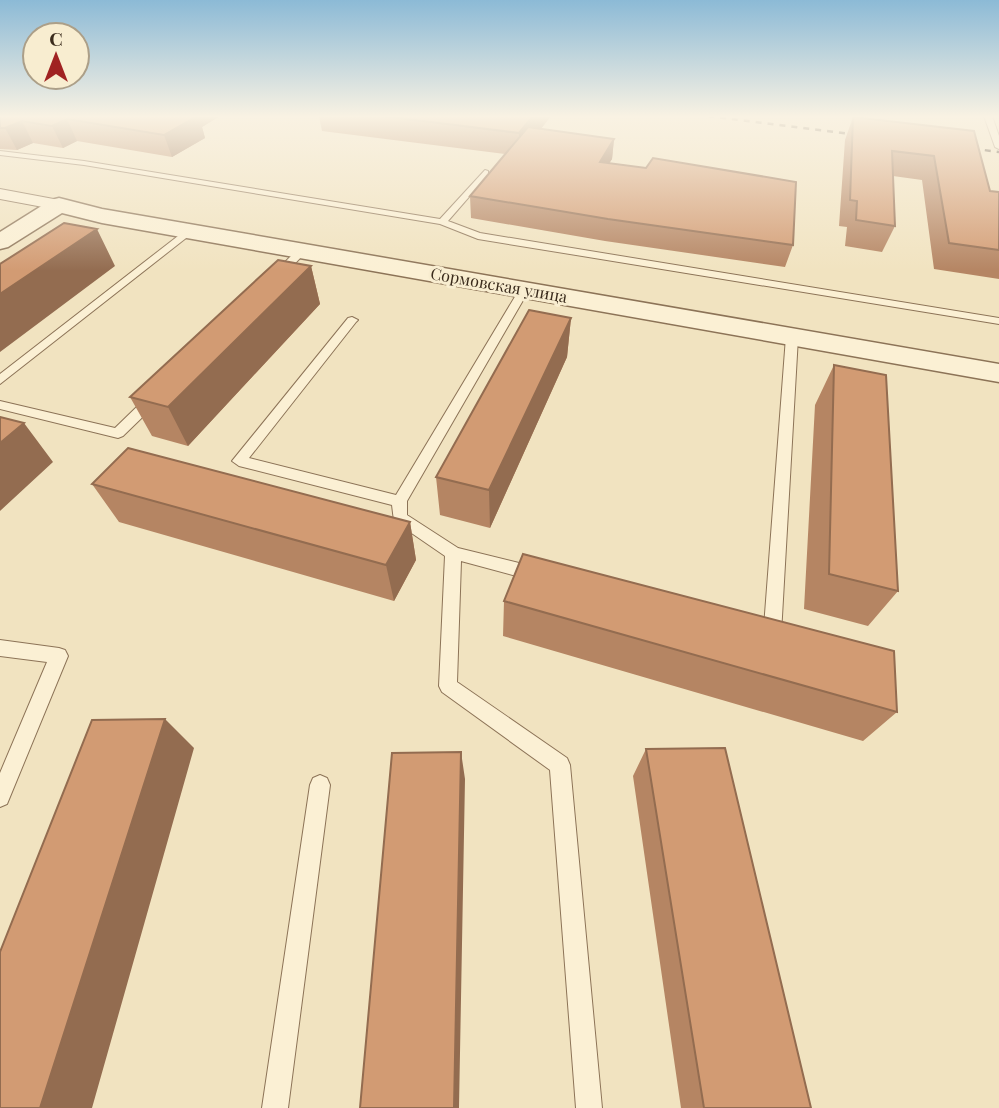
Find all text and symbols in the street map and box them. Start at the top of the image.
north arrow [21,21,91,91]
text: С [49,25,63,51]
street label: Сормовская улица [429,262,569,307]

